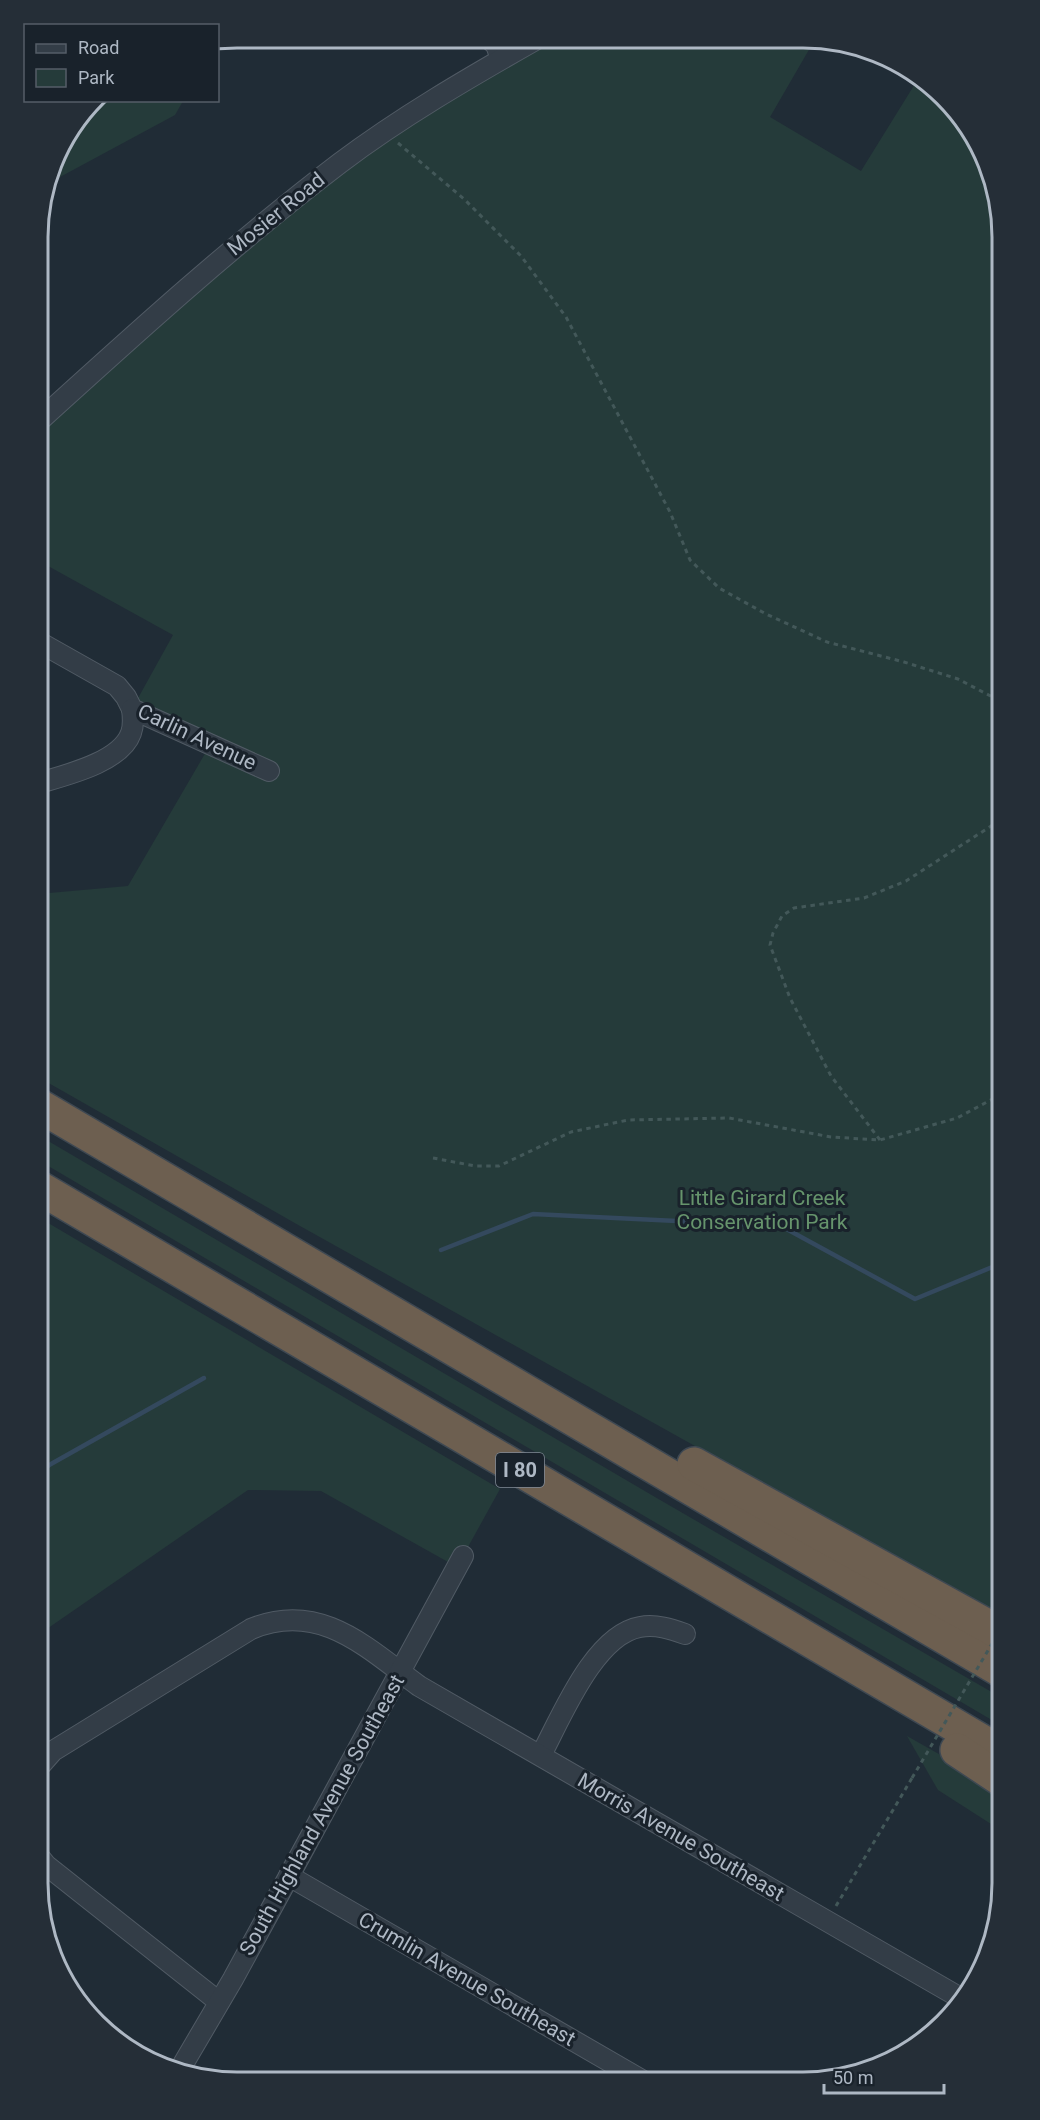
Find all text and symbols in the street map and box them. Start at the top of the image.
legend [24,24,219,102]
text: Road [78,37,119,58]
text: Park [78,67,115,88]
street label: Mosier Road [223,168,329,260]
street label: Carlin Avenue [134,699,260,775]
park label: Little Girard Creek Conservation Park [676,1186,848,1234]
road number: I 80 [496,1453,544,1487]
street label: South Highland Avenue Southeast [235,1670,409,1959]
street label: Morris Avenue Southeast [574,1768,789,1906]
street label: Crumlin Avenue Southeast [354,1907,580,2051]
scale bar [824,2057,944,2095]
text: 50 m [833,2067,873,2088]

